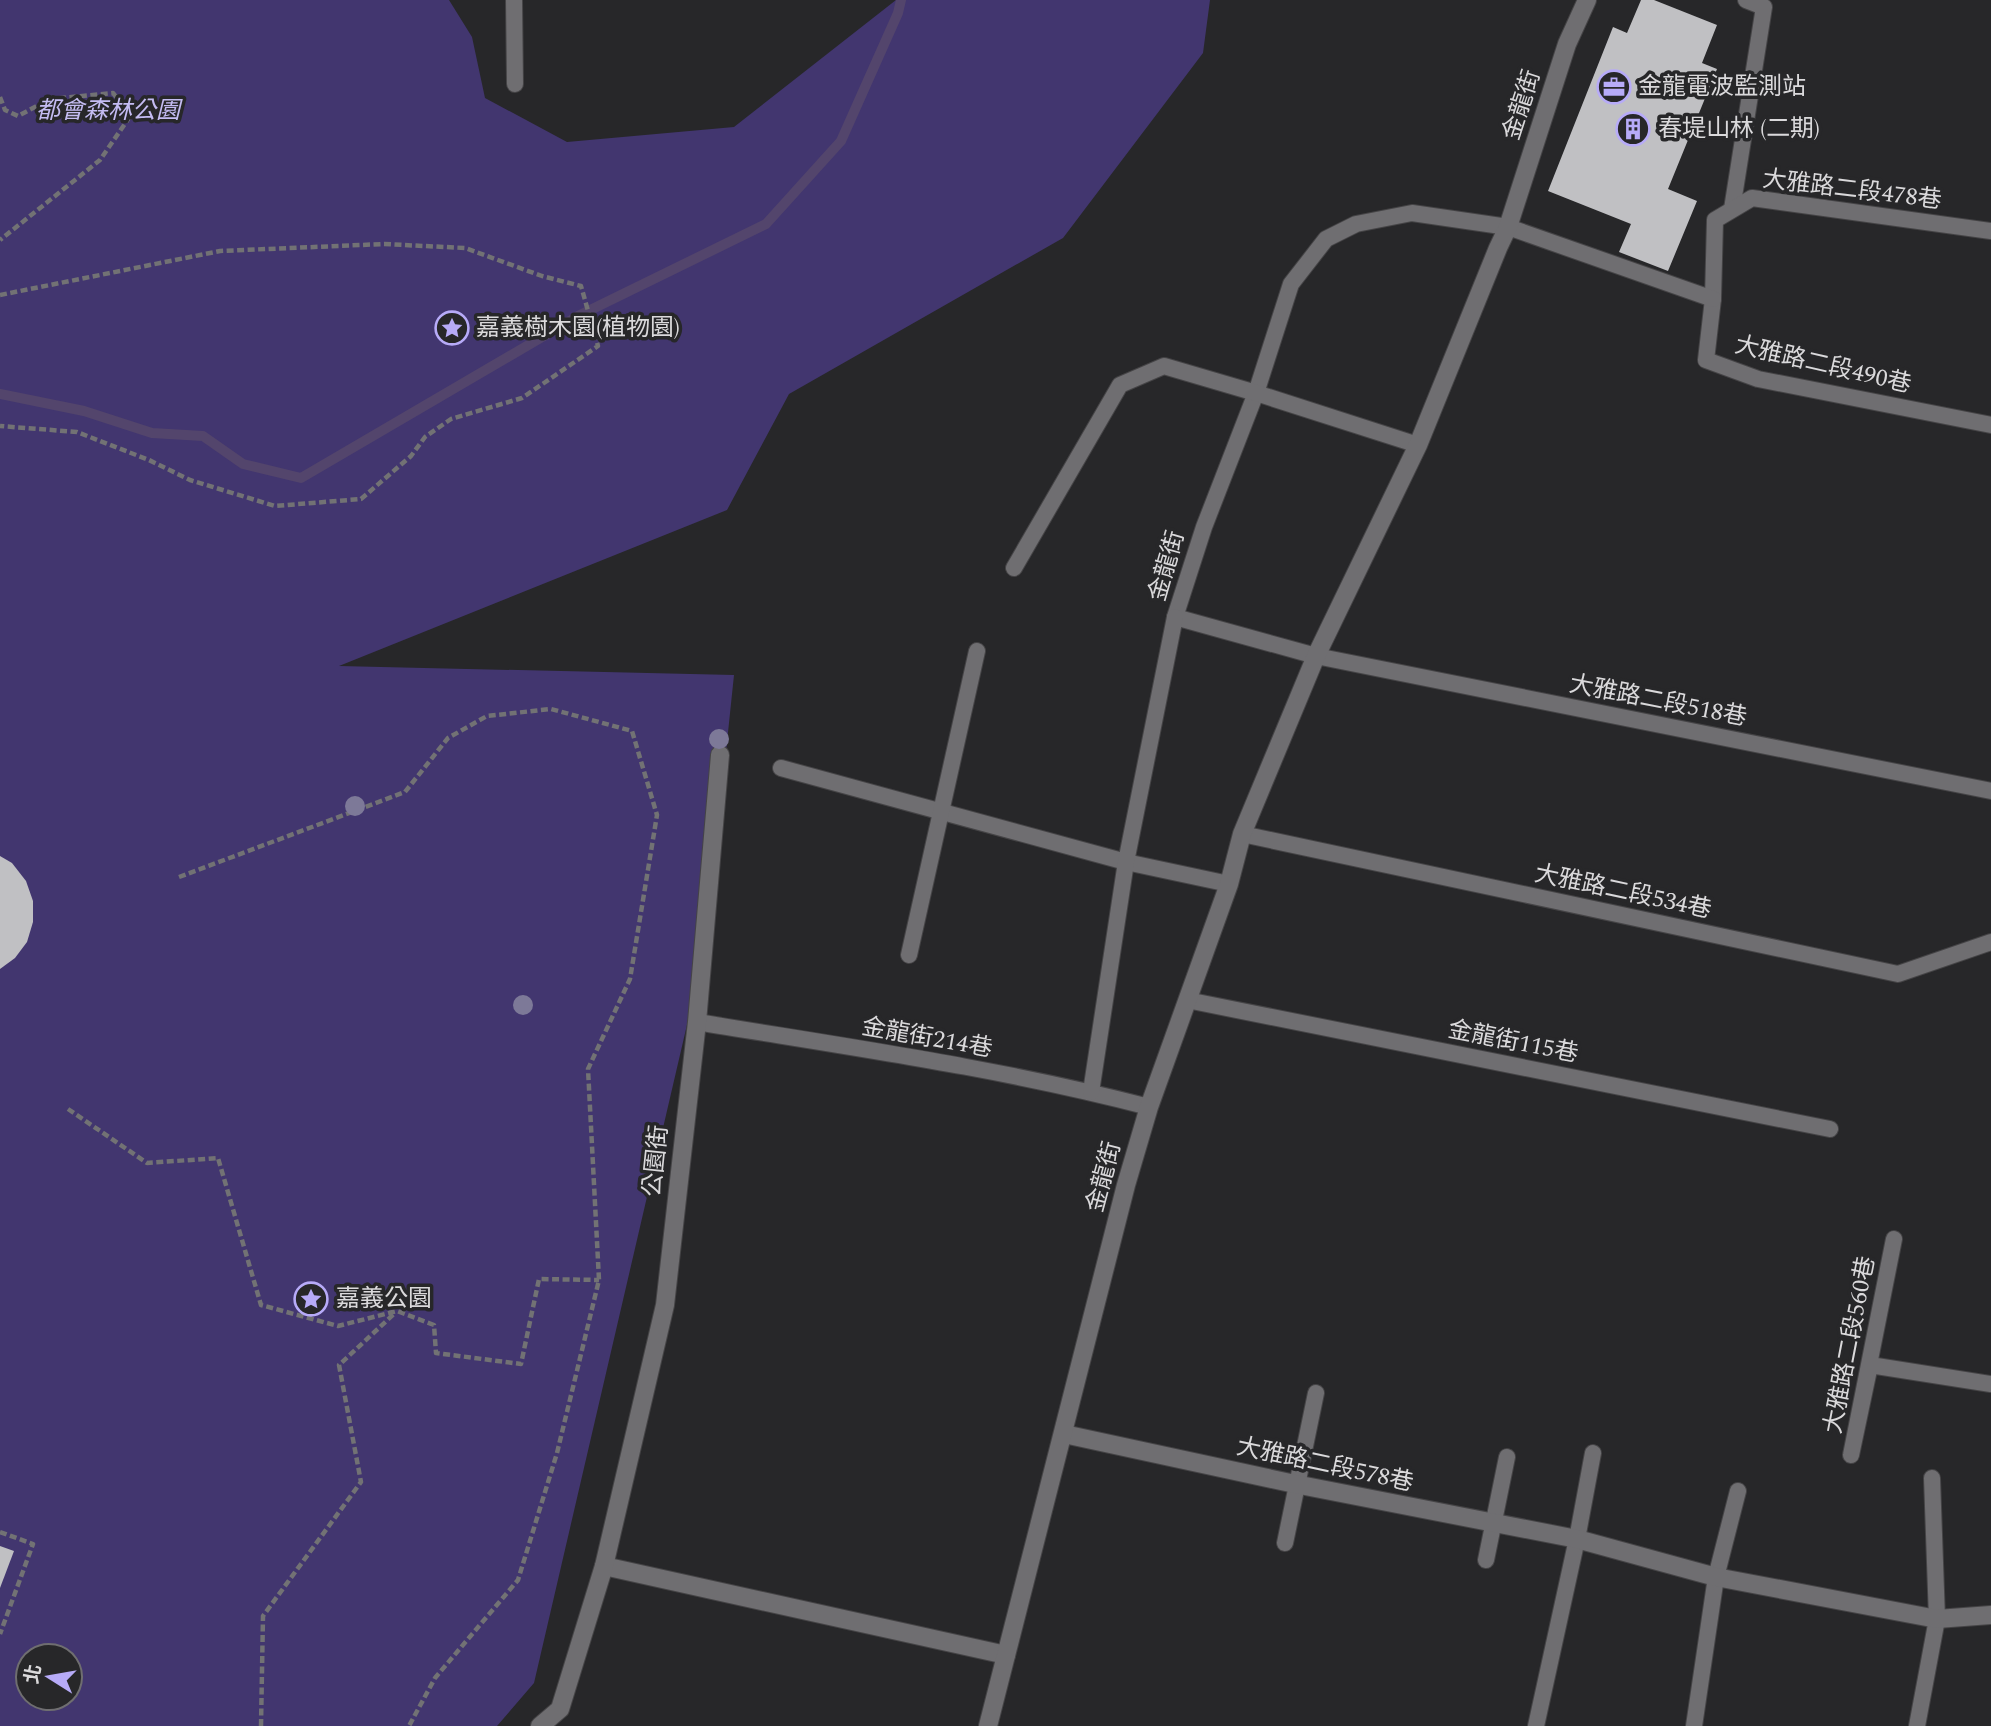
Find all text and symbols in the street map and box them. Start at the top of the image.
street label: 金龍街 [1494,65,1550,145]
office icon: 金龍電波監測站 [1595,68,1633,106]
place label: 金龍電波監測站 [1638,69,1806,105]
park label: 都會森林公園 [36,93,183,129]
building icon: 春堤山林 (二期) [1614,110,1652,148]
place label: 春堤山林 (二期) [1658,111,1820,147]
street label: 大雅路二段478巷 [1760,161,1944,219]
place icon: 嘉義樹木園(植物園) [433,309,471,347]
place label: 嘉義樹木園(植物園) [476,310,680,346]
street label: 大雅路二段490巷 [1731,327,1915,403]
street label: 金龍街 [1140,526,1194,606]
street label: 大雅路二段518巷 [1566,666,1750,736]
street label: 大雅路二段534巷 [1531,856,1715,928]
street label: 金龍街214巷 [859,1009,995,1067]
street label: 金龍街115巷 [1445,1012,1581,1072]
street label: 公園街 [634,1123,678,1199]
street label: 金龍街 [1077,1138,1131,1216]
street label: 大雅路二段560巷 [1815,1253,1885,1437]
place icon: 嘉義公園 [292,1280,330,1318]
place label: 嘉義公園 [336,1281,432,1317]
street label: 大雅路二段578巷 [1233,1429,1417,1501]
north arrow [14,1642,84,1712]
text: 北 [18,1662,50,1686]

